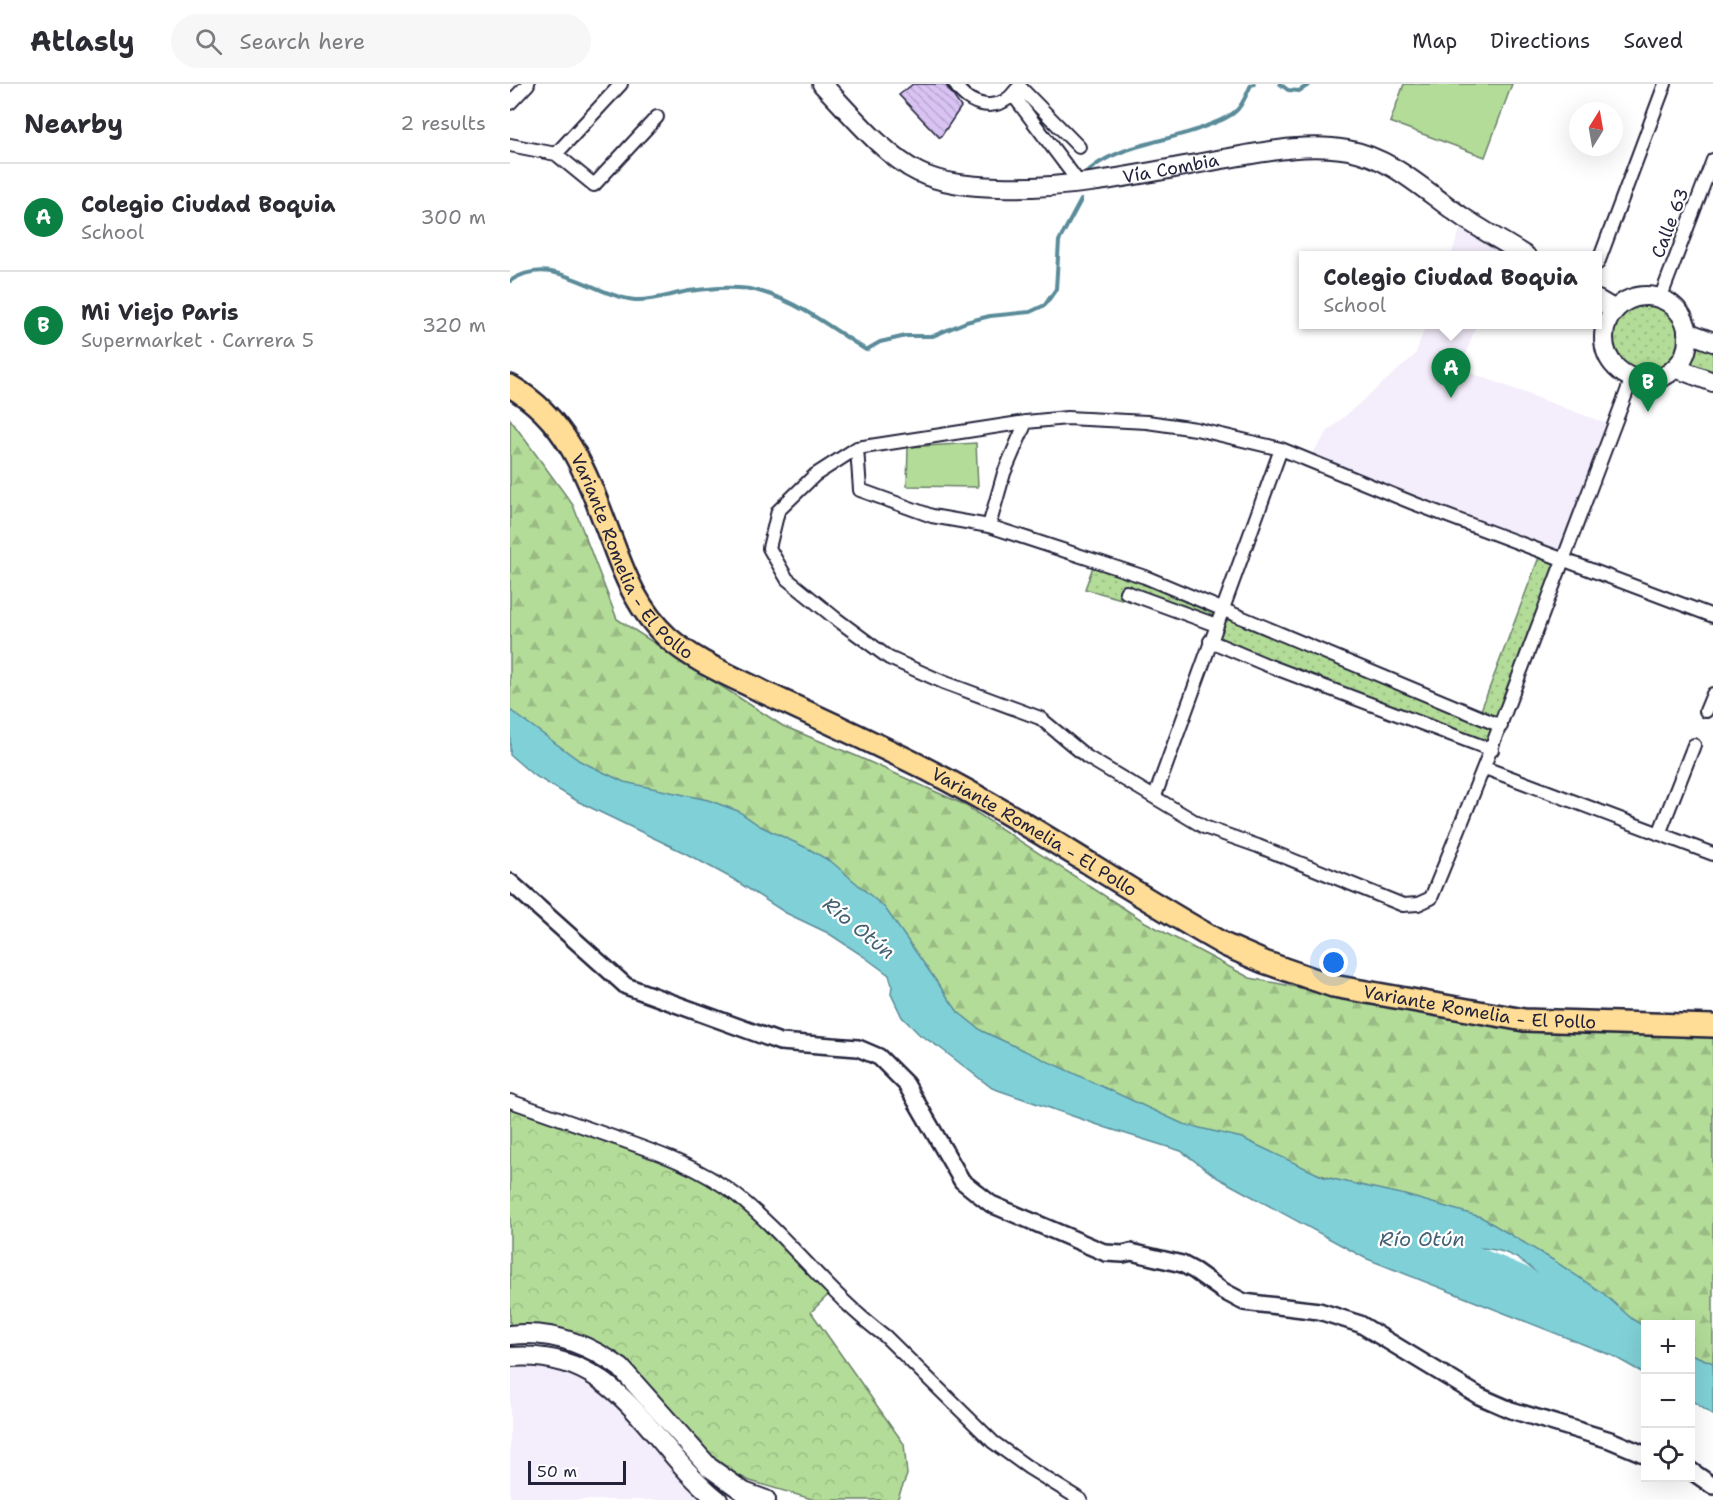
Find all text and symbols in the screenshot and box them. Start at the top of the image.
search box [171,14,591,68]
text: Atlasly [30,22,135,60]
icon: search [192,25,225,58]
text: Search here [240,27,365,56]
text: Map [1412,27,1457,55]
text: Directions [1490,27,1590,55]
text: Saved [1623,27,1683,55]
north arrow [1569,102,1623,156]
text: Nearby [24,106,123,141]
text: 2 results [400,110,486,136]
street label: Vía Combia [1121,148,1221,189]
street label: Calle 63 [1646,185,1694,261]
text: Colegio Ciudad Boquia [81,190,336,219]
text: A [36,204,51,230]
text: 300 m [420,204,486,230]
text: School [81,219,144,245]
popup [1299,251,1602,329]
text: Colegio Ciudad Boquia [1323,263,1578,292]
text: School [1323,292,1386,318]
text: Mi Viejo Paris [81,298,239,327]
text: B [37,312,50,338]
text: 320 m [422,312,486,338]
text: Supermarket · Carrera 5 [81,327,314,353]
pin: A [1432,348,1470,398]
pin: B [1628,362,1668,412]
street label: Variante Romelia - El Pollo [565,449,698,665]
street label: Variante Romelia - El Pollo [927,762,1142,902]
water label: Río Otún [818,891,900,965]
your location [1319,948,1348,977]
street label: Variante Romelia - El Pollo [1361,980,1596,1034]
water label: Río Otún [1379,1226,1465,1252]
map controls [1641,1320,1695,1482]
button: + [1641,1320,1695,1374]
button: − [1641,1374,1695,1428]
button: locate [1641,1428,1695,1482]
scale bar [528,1458,626,1486]
text: 50 m [537,1461,577,1482]

